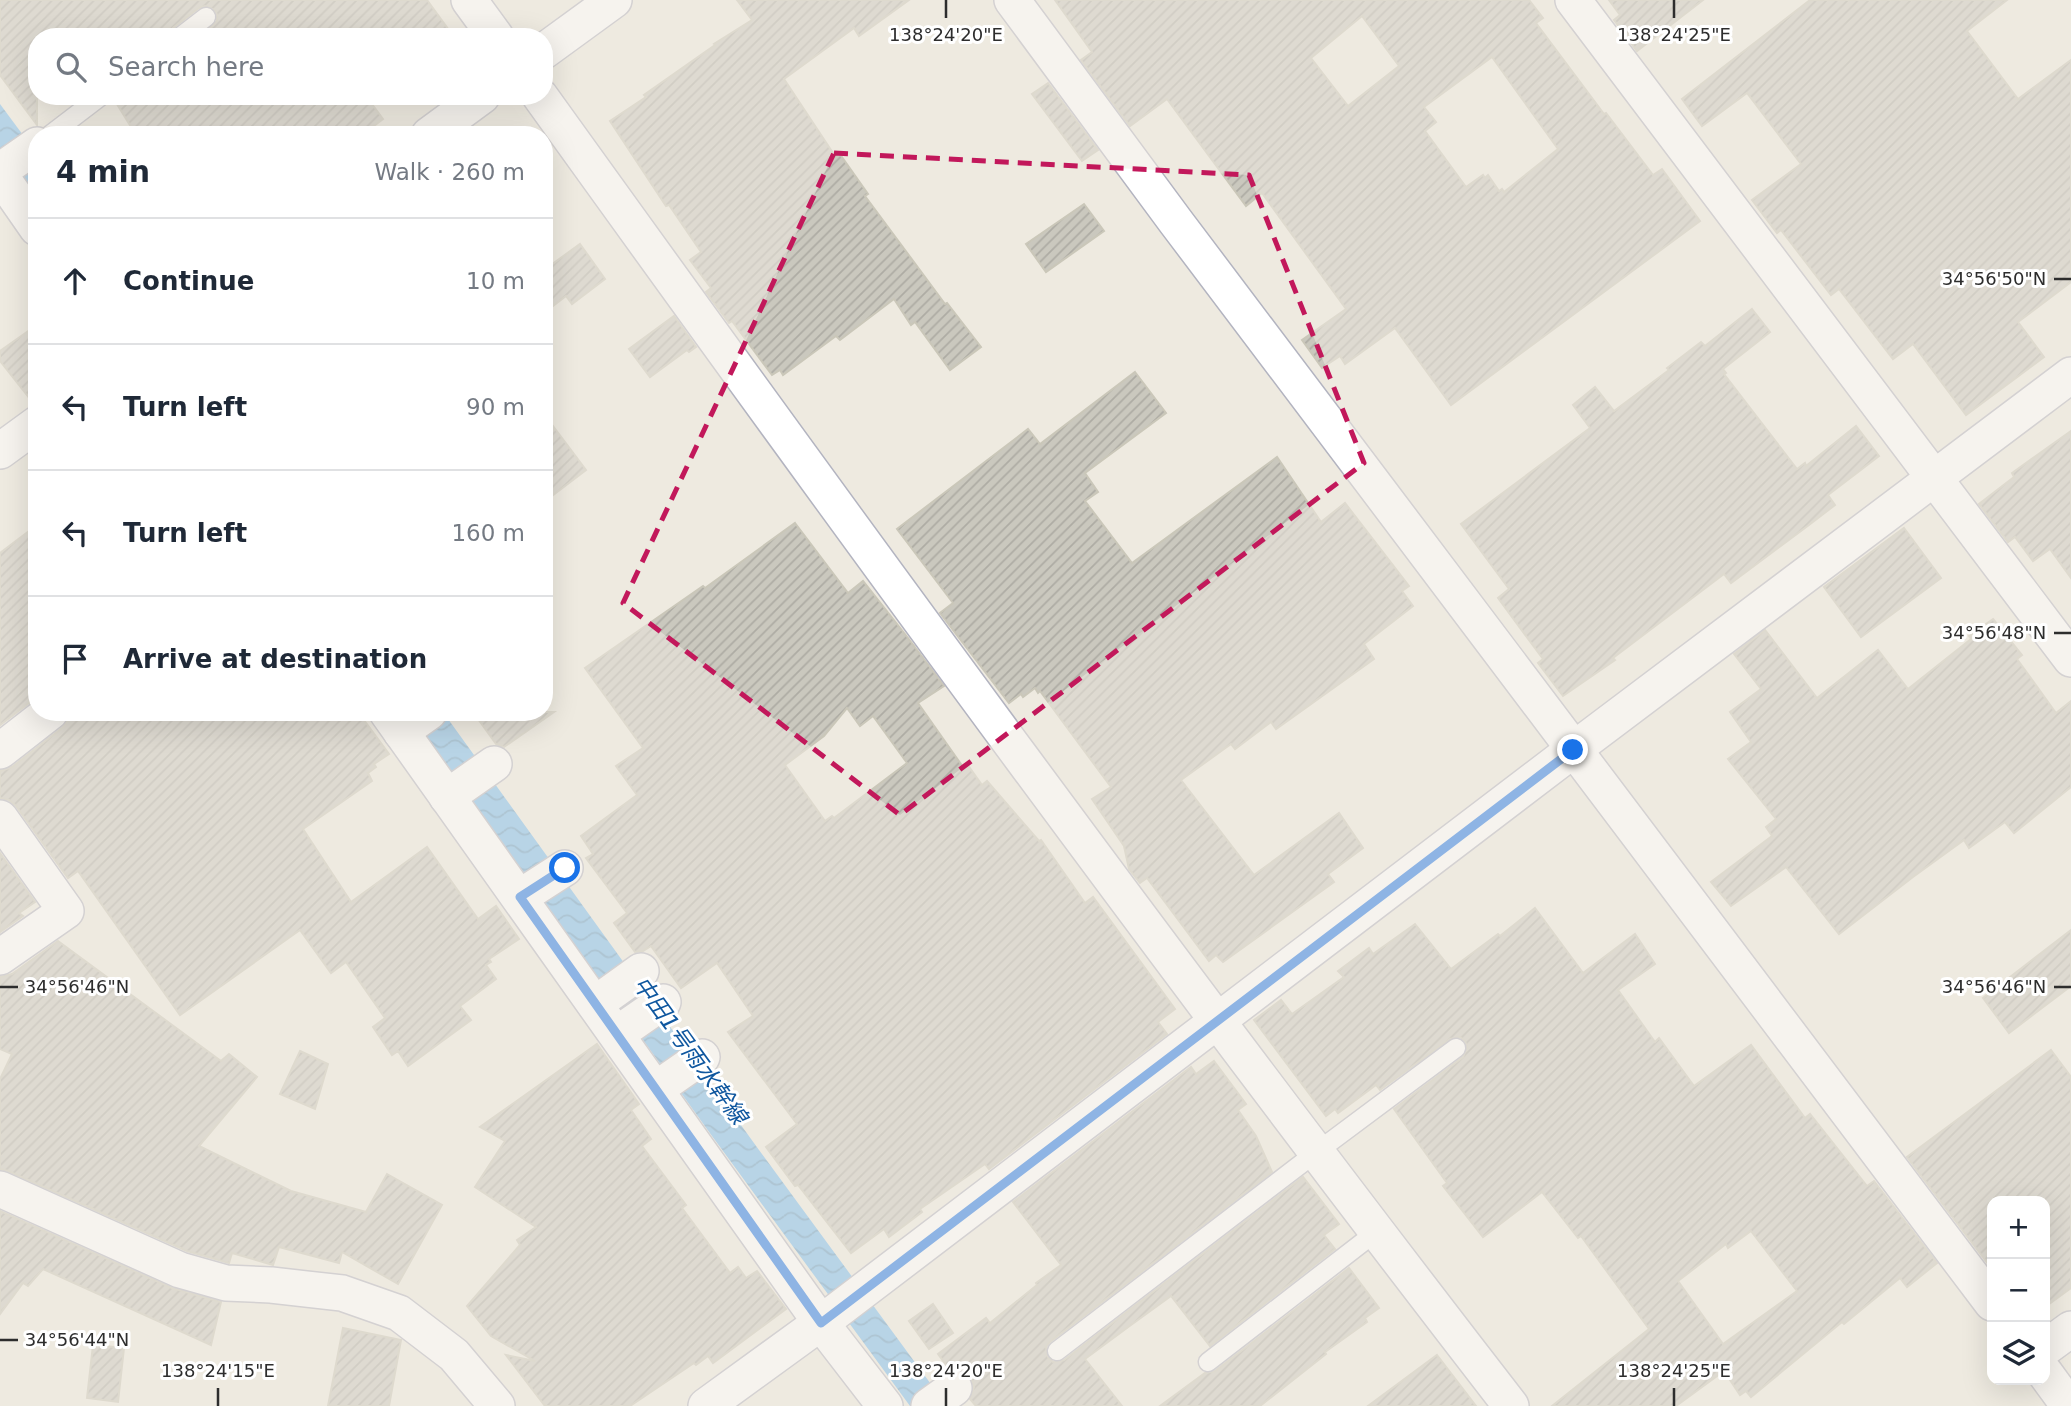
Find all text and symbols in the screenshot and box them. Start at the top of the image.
text: 138°24'20"E [889,24,1003,45]
text: 138°24'25"E [1617,24,1731,45]
search box [28,28,553,105]
icon: search [52,48,90,86]
text: Search here [108,52,264,82]
text: 4 min [56,154,150,189]
text: Walk · 260 m [374,159,525,185]
icon: ahead [56,262,94,300]
text: Continue [123,266,254,296]
text: 10 m [466,268,525,294]
text: 34°56'50"N [1942,268,2046,289]
icon: left [56,388,94,426]
text: Turn left [123,392,247,422]
text: 90 m [466,394,525,420]
icon: left [56,514,94,552]
text: Turn left [123,518,247,548]
text: 160 m [451,520,525,546]
text: 34°56'48"N [1942,622,2046,643]
icon: arrive [56,640,94,678]
text: Arrive at destination [123,644,427,674]
route end [1557,734,1588,765]
route start [549,852,580,883]
water label: 中田1号雨水幹線 [628,971,754,1131]
text: 34°56'46"N [25,976,129,997]
text: 34°56'46"N [1942,976,2046,997]
map controls [1987,1196,2050,1385]
button: + [1987,1196,2050,1259]
button: − [1987,1259,2050,1322]
button: layers [1987,1322,2050,1385]
text: 34°56'44"N [25,1329,129,1350]
text: 138°24'15"E [161,1360,275,1381]
text: 138°24'20"E [889,1360,1003,1381]
text: 138°24'25"E [1617,1360,1731,1381]

